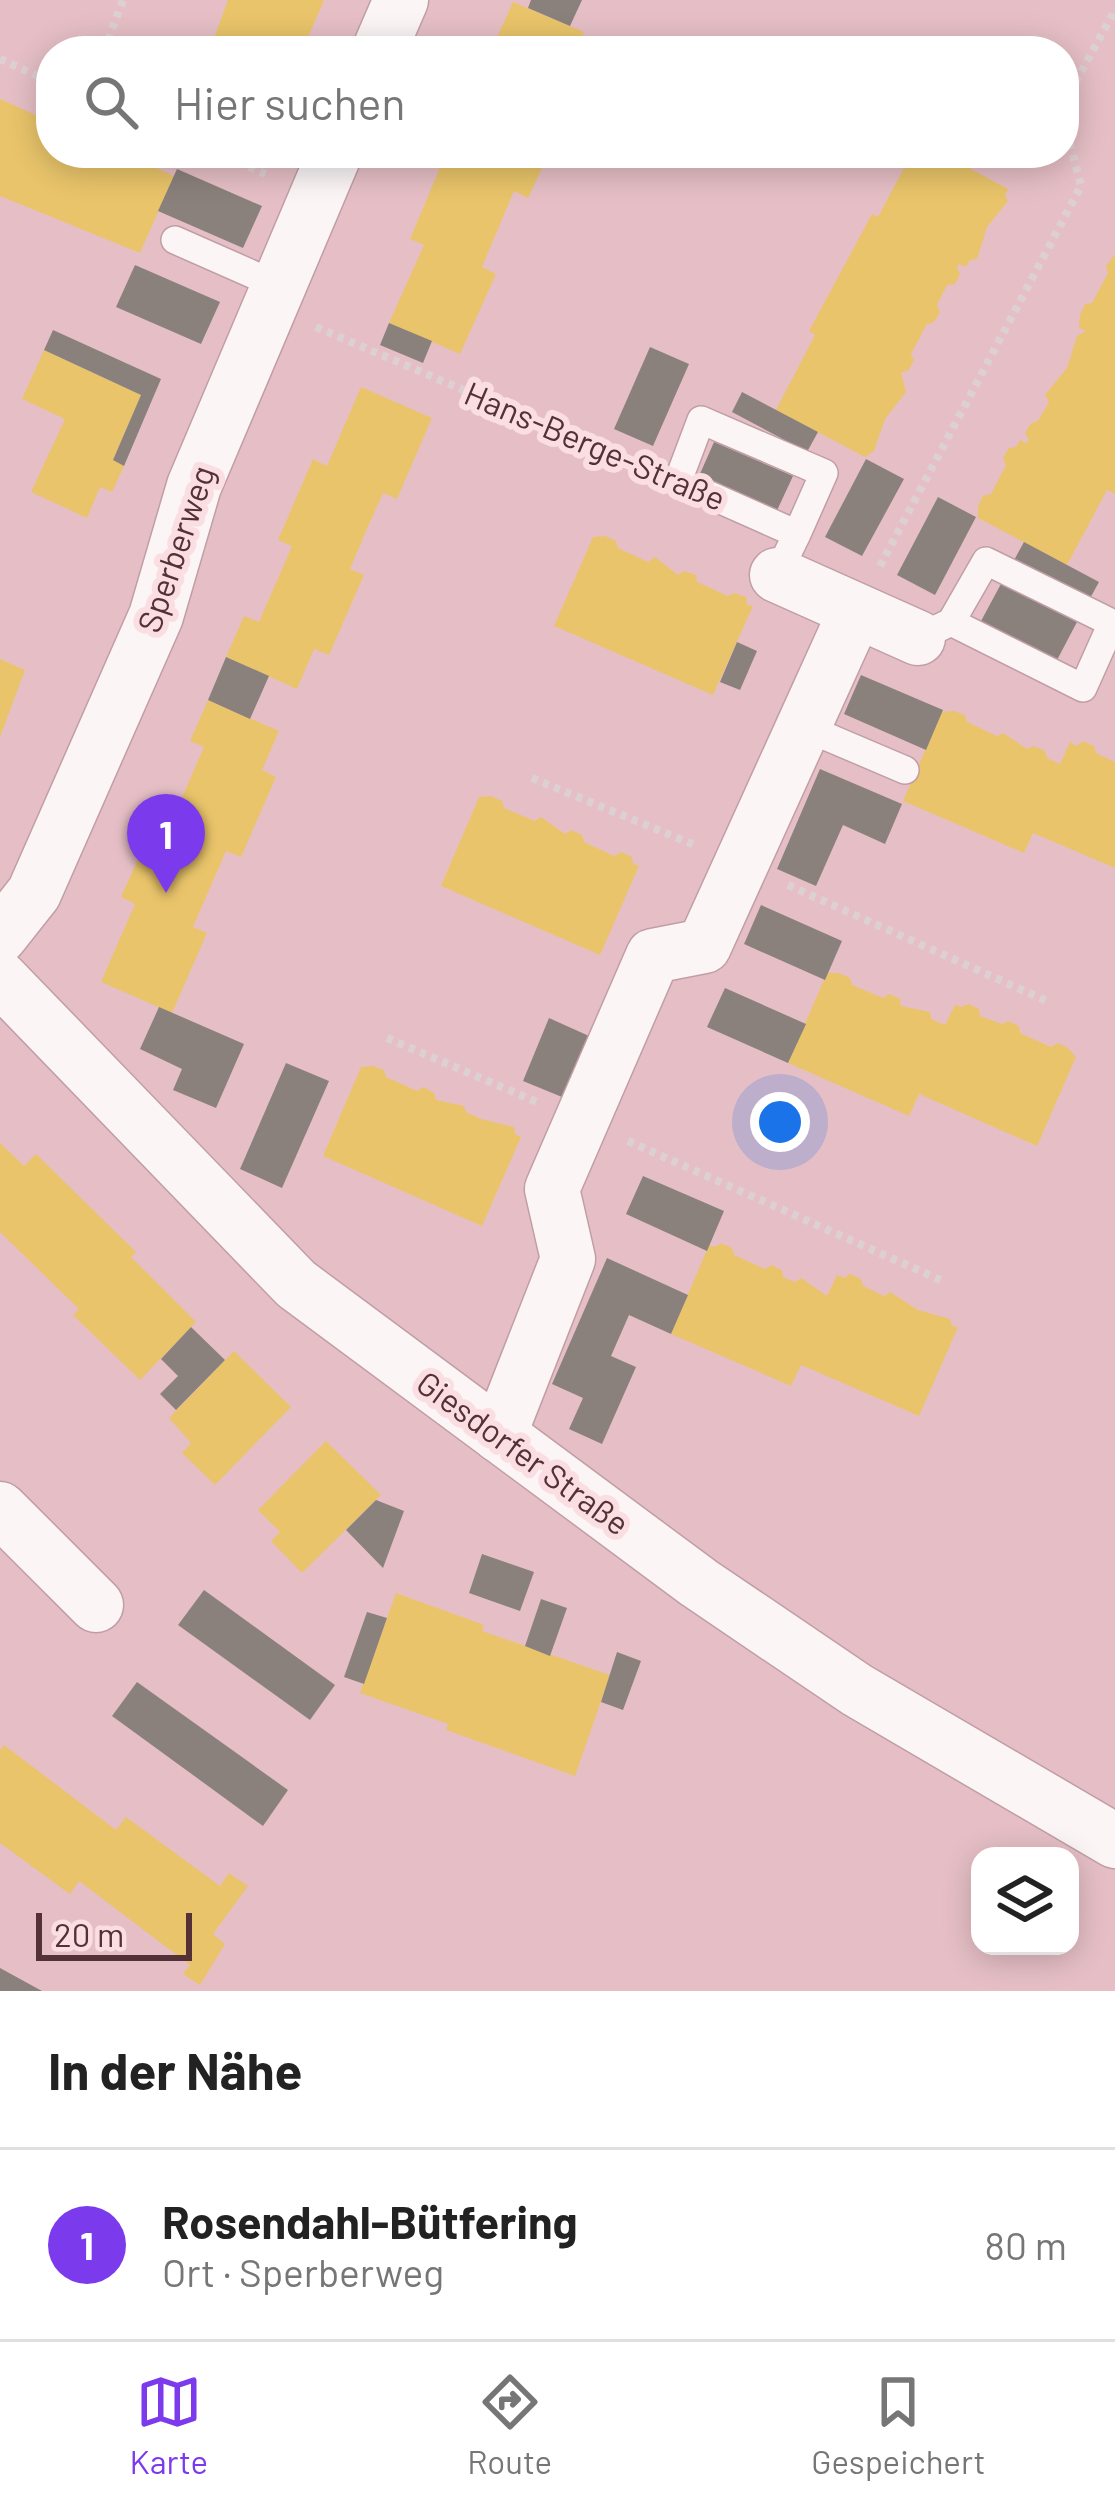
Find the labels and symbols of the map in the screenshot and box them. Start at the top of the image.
street label: Hans-Berge-Straße [459,372,732,518]
street label: Sperberweg [128,460,222,637]
pin: 1 [127,794,205,893]
your location [750,1092,810,1152]
street label: Giesdorfer Straße [410,1362,638,1543]
scale bar [36,1907,192,1960]

